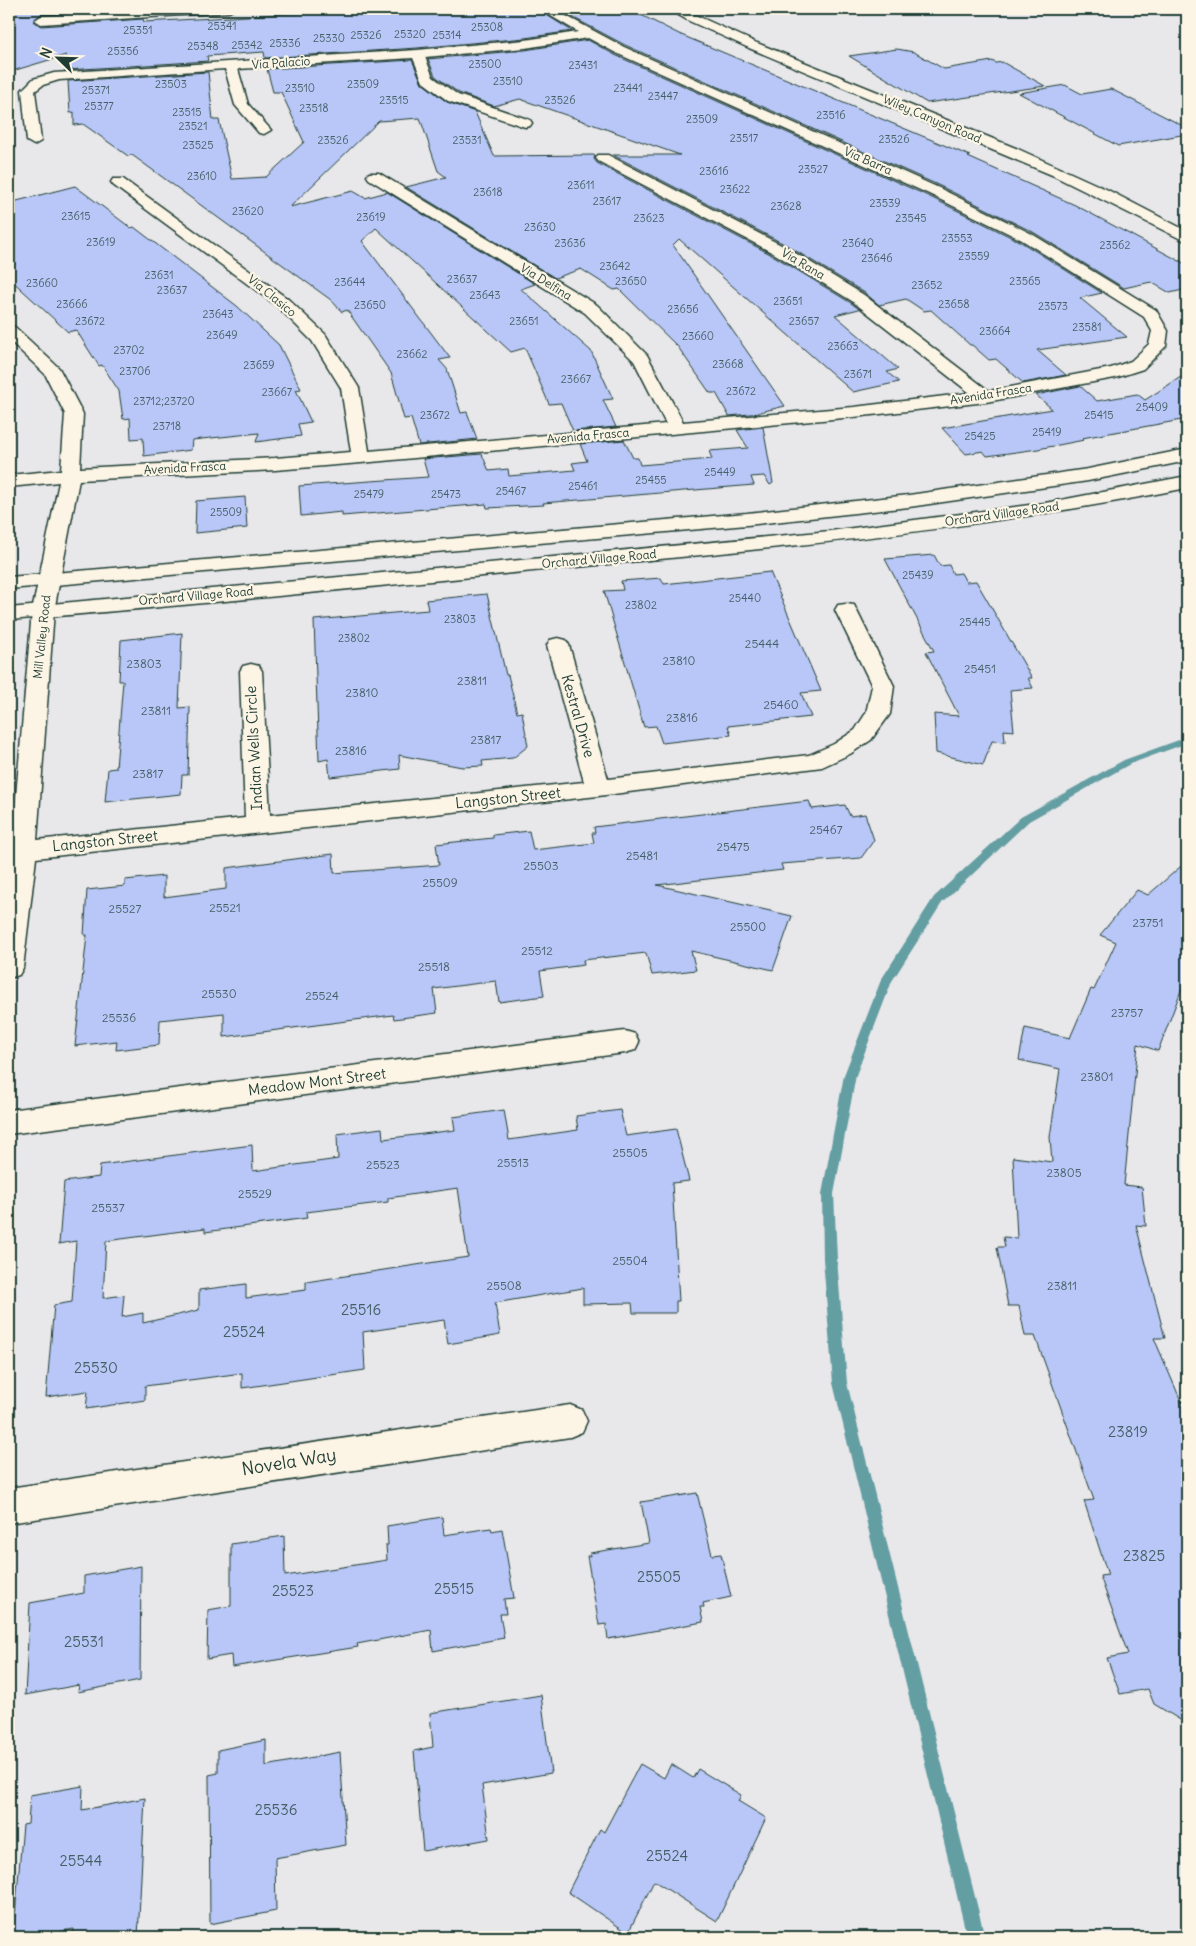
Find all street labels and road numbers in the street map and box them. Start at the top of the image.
street label: Via Palacio [251,53,311,72]
street label: Wiley Canyon Road [881,91,984,146]
street label: Via Barra [842,143,895,178]
street label: Via Rana [779,245,828,282]
street label: Via Delfina [518,260,575,303]
street label: Via Clasico [245,271,300,320]
street label: Avenida Frasca [949,380,1033,407]
street label: Avenida Frasca [546,424,630,447]
street label: Avenida Frasca [143,458,227,477]
street label: Orchard Village Road [944,498,1060,529]
street label: Orchard Village Road [541,546,657,571]
street label: Orchard Village Road [138,583,254,608]
street label: Mill Valley Road [30,594,53,680]
street label: Kestral Drive [558,672,599,760]
street label: Indian Wells Circle [241,685,266,811]
street label: Langston Street [454,783,562,813]
street label: Langston Street [51,826,159,856]
street label: Meadow Mont Street [247,1064,387,1099]
street label: Novela Way [240,1443,338,1480]

